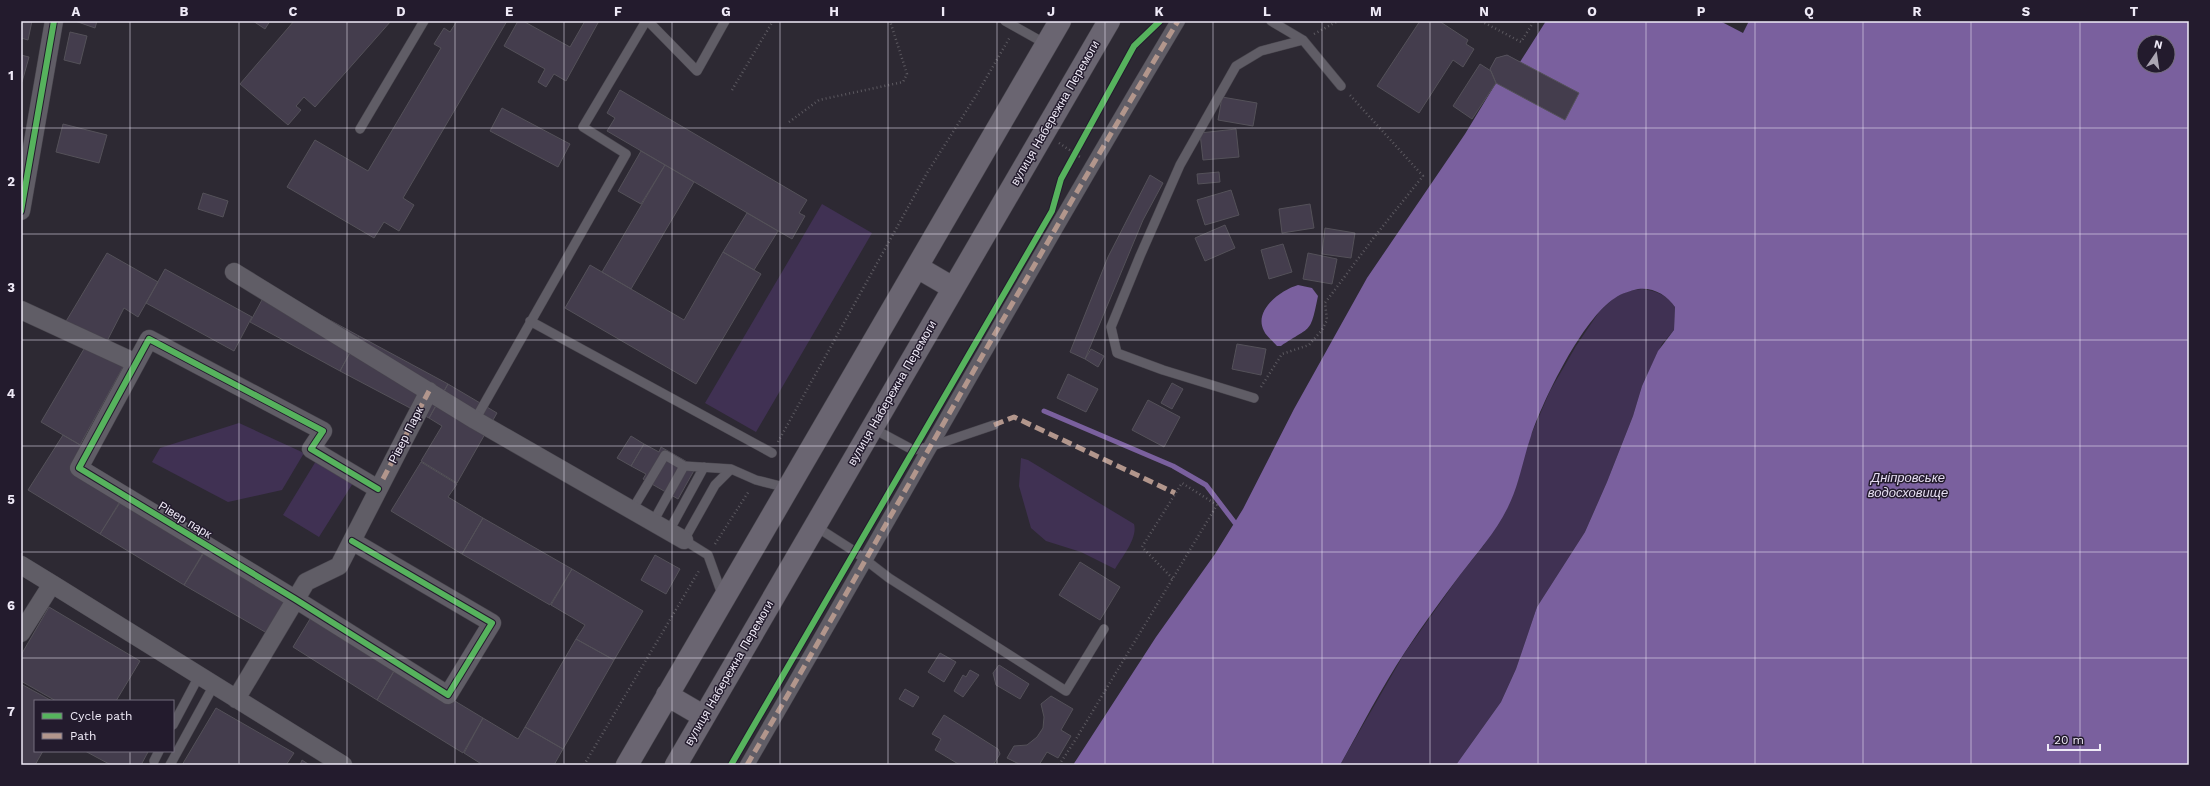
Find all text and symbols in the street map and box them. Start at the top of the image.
text: A [72,4,81,19]
text: B [180,4,189,19]
text: C [289,4,298,19]
text: D [396,4,406,19]
text: E [505,4,513,19]
text: F [614,4,622,19]
text: G [721,4,731,19]
text: H [829,4,839,19]
text: I [941,4,945,19]
text: J [1047,4,1055,19]
text: K [1154,4,1164,19]
text: L [1263,4,1271,19]
text: M [1370,4,1382,19]
text: N [1479,4,1489,19]
text: O [1587,4,1597,19]
text: P [1697,4,1706,19]
text: Q [1804,4,1814,19]
text: R [1913,4,1922,19]
text: S [2022,4,2031,19]
text: T [2130,4,2139,19]
north arrow [2136,34,2176,74]
text: N [2153,37,2164,52]
street label: вулиця Набережна Перемоги [1008,38,1102,188]
text: 1 [8,68,14,83]
text: 2 [7,174,15,189]
text: 3 [7,280,15,295]
street label: вулиця Набережна Перемоги [845,318,939,468]
text: 4 [7,386,16,401]
street label: Рівер Парк [386,404,427,466]
water label: Дніпровське водосховище [1868,470,1948,500]
text: 5 [7,492,15,507]
street label: Рівер парк [156,499,215,542]
text: 6 [7,598,15,613]
street label: вулиця Набережна Перемоги [682,598,776,748]
legend [34,700,174,752]
text: 7 [7,704,15,719]
text: Cycle path [70,709,132,723]
scale bar [2048,726,2100,752]
text: Path [70,729,96,743]
text: 20 m [2054,733,2084,747]

